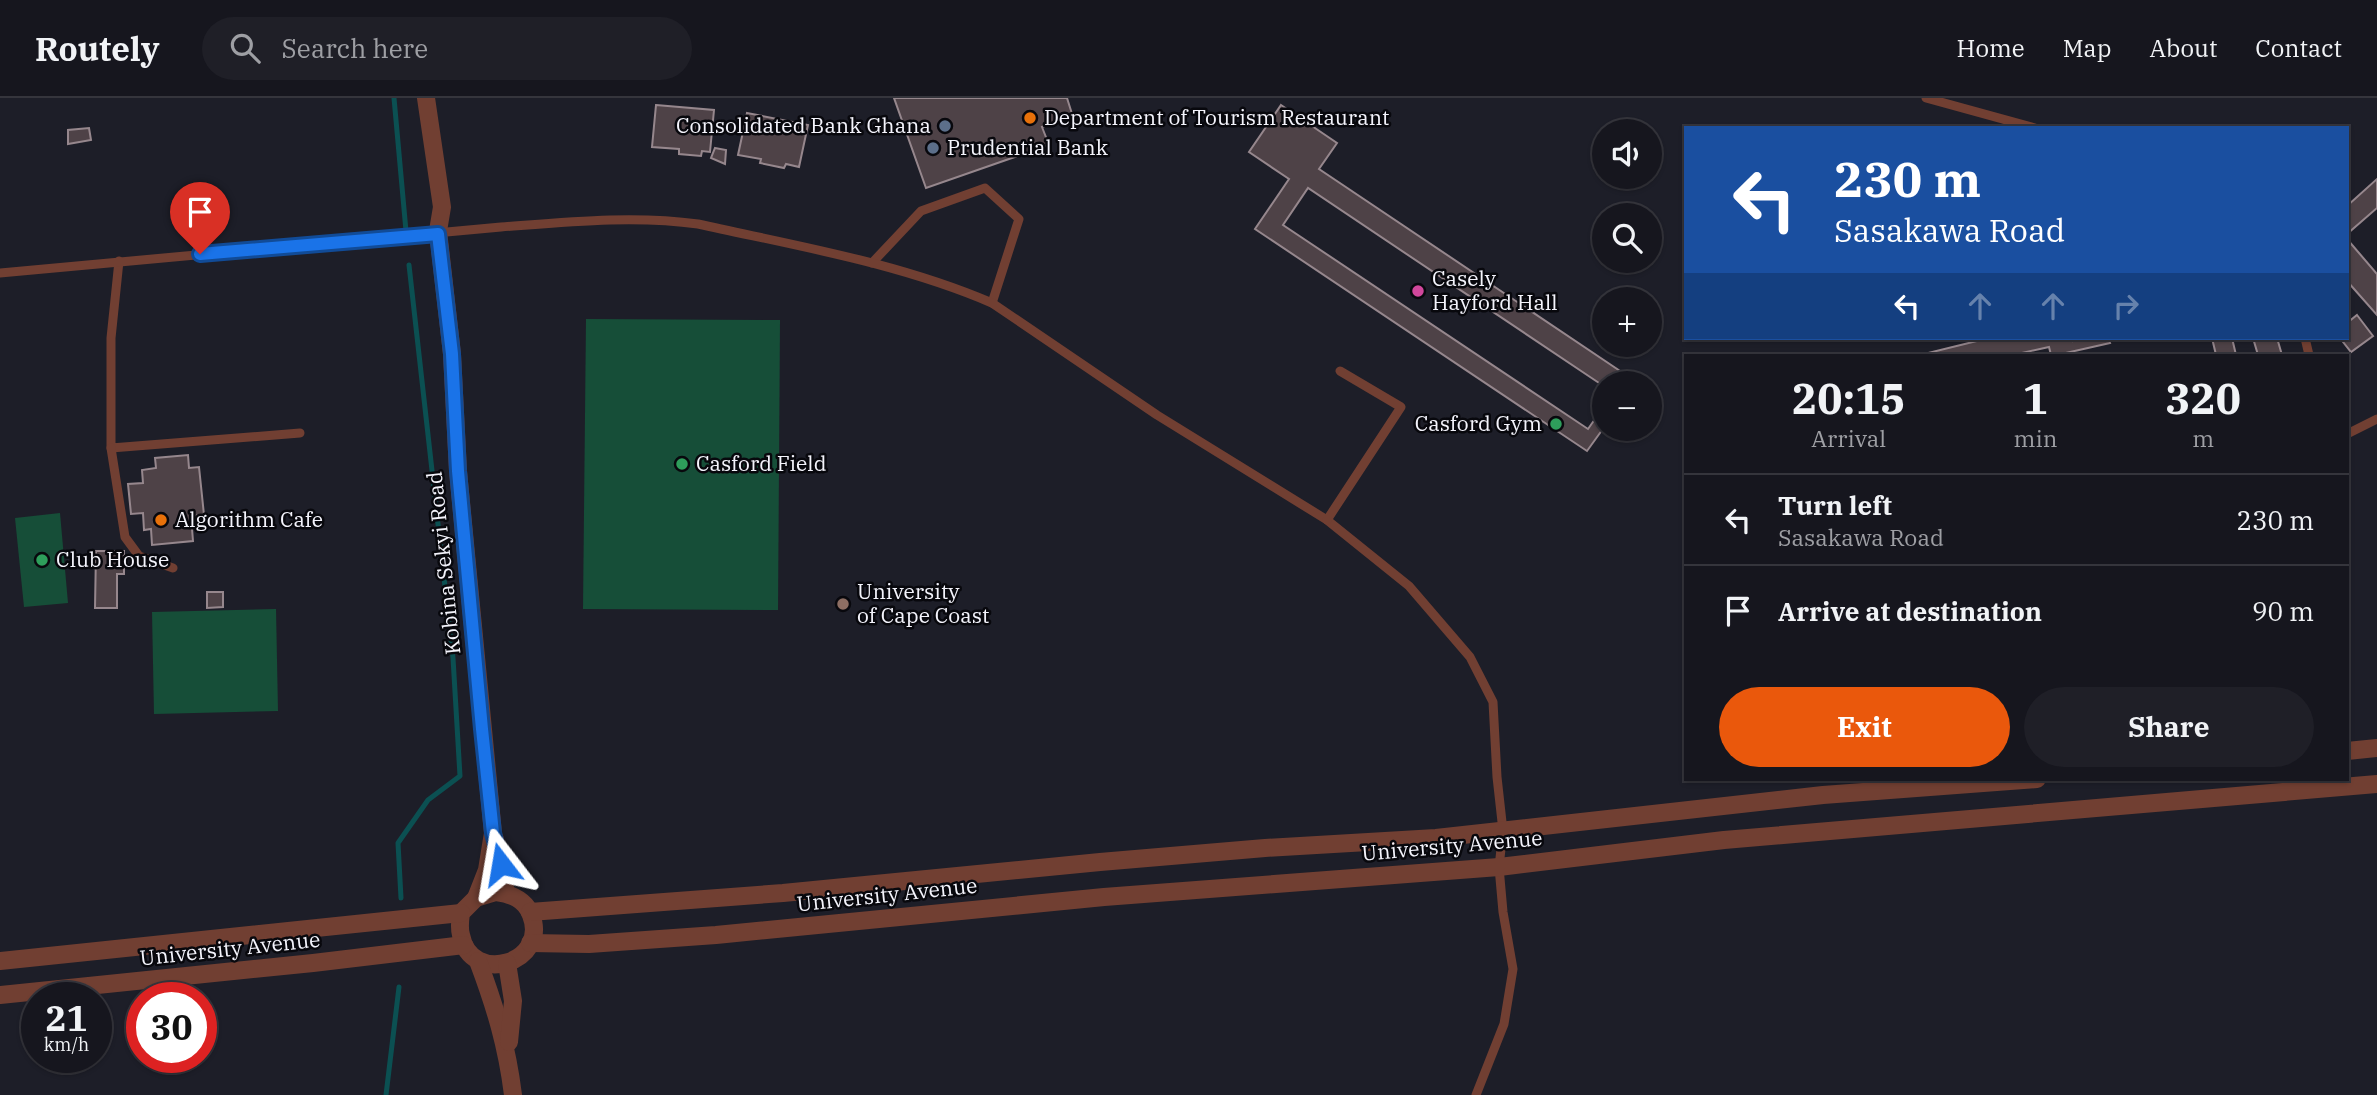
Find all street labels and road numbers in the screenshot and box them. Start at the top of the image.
street label: Kobina Sekyi Road [419,470,467,656]
street label: University Avenue [1360,823,1543,867]
street label: University Avenue [795,871,978,917]
street label: University Avenue [138,925,321,971]

